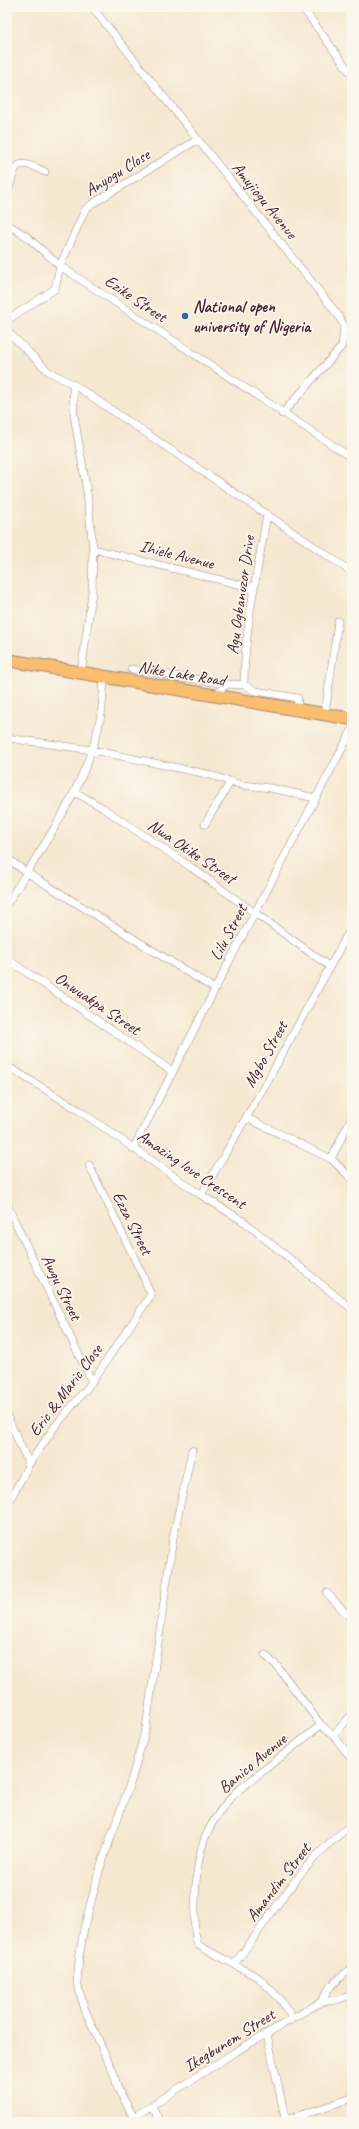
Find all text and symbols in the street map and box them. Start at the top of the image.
street label: Anyogu Close [81,144,155,201]
street label: Amujiogu Avenue [227,158,303,244]
street label: Ezike Street [101,270,173,328]
place label: National open university of Nigeria [193,296,312,337]
marker: National open university of Nigeria [180,311,190,321]
street label: Agu Ogbanuzor Drive [222,533,259,656]
street label: Ihiele Avenue [138,535,218,574]
street label: Nike Lake Road [137,656,229,691]
street label: Nwa Okike Street [144,814,242,890]
street label: Lilu Street [205,898,253,964]
street label: Onwuakpa Street [51,967,146,1041]
street label: Mgbo Street [239,1015,293,1091]
street label: Amazing love Crescent [133,1125,252,1215]
street label: Ezza Street [108,1188,158,1261]
street label: Awgu Street [37,1251,87,1326]
street label: Eric & Maric Close [24,1339,108,1440]
street label: Banico Avenue [214,1728,292,1798]
street label: Amandim Street [241,1837,317,1926]
street label: Ikegbunem Street [180,2003,281,2077]

